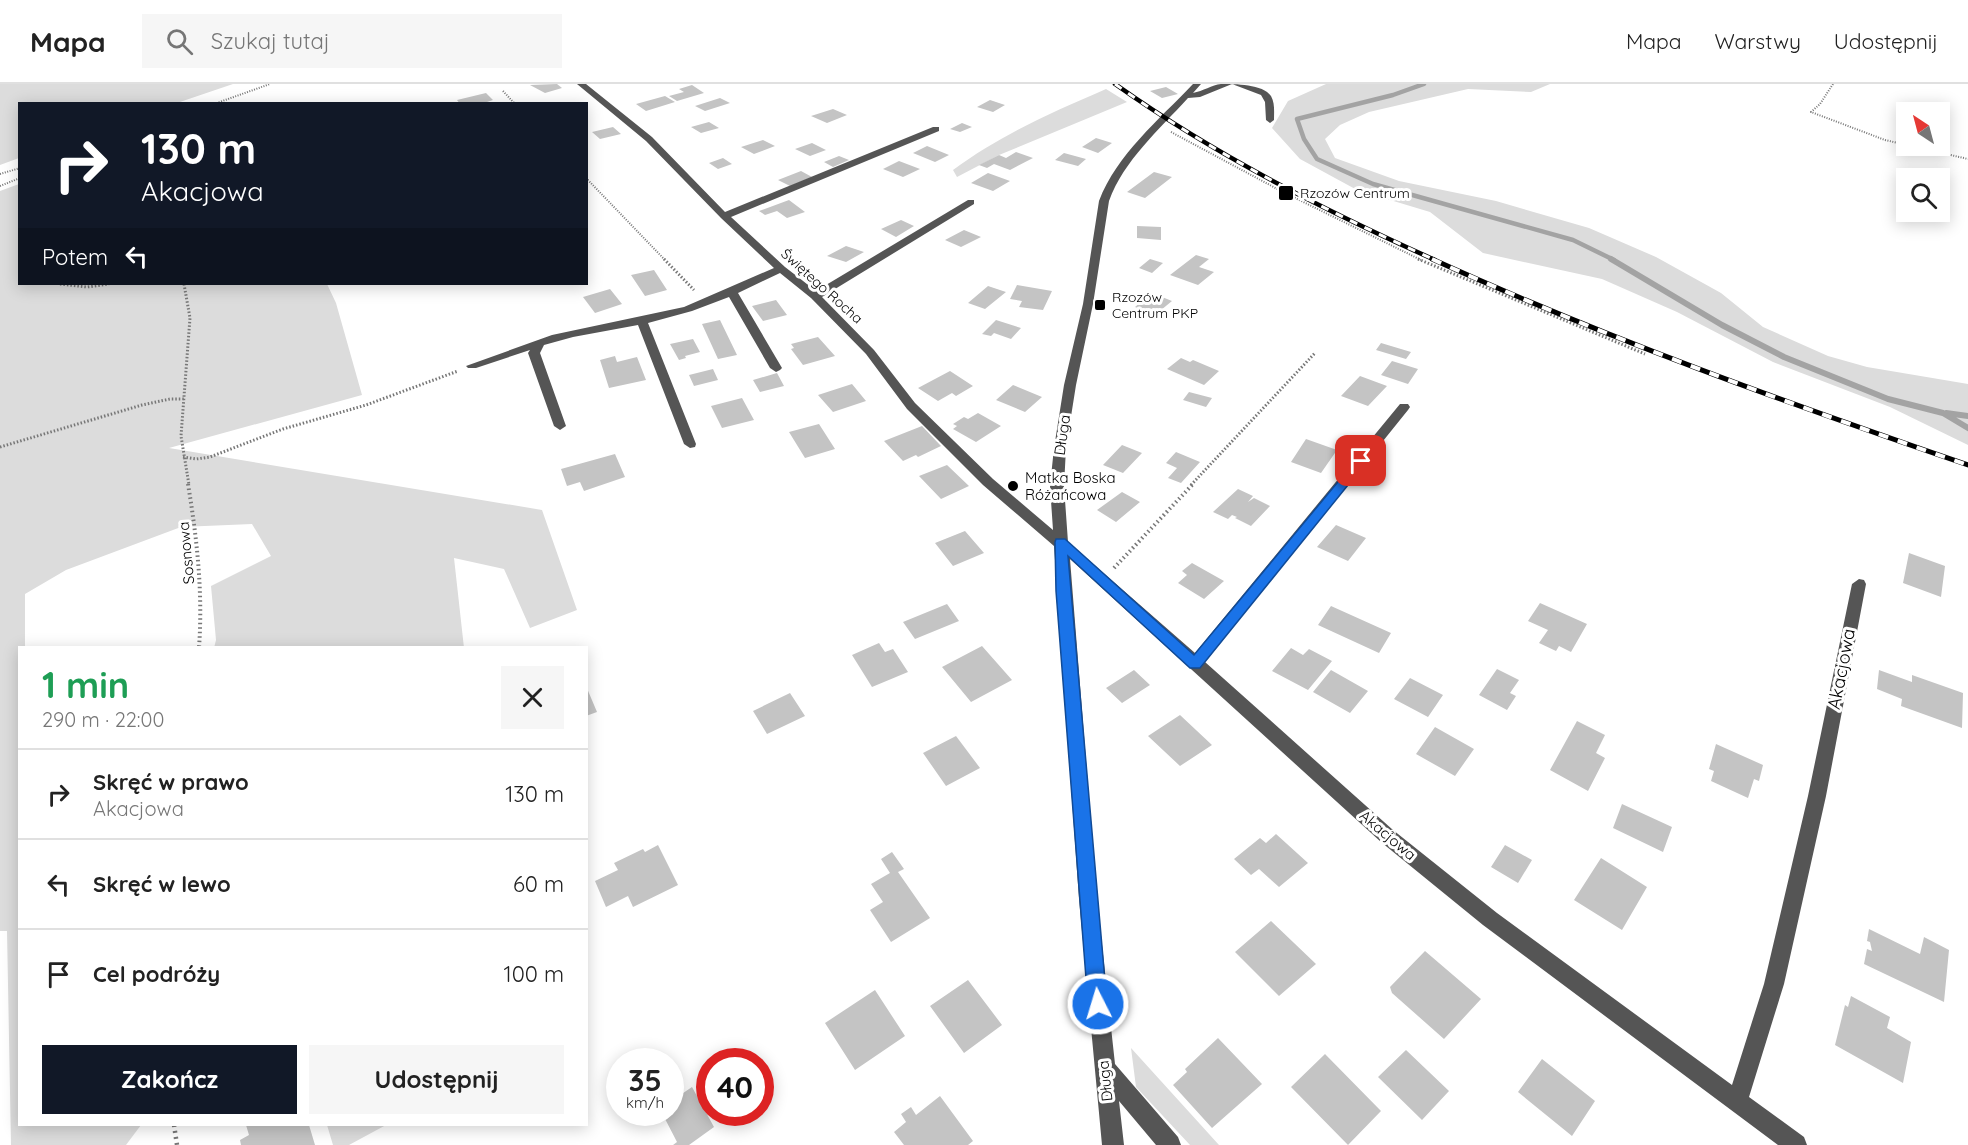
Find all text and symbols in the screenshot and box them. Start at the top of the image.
search box [142,14,562,68]
text: Mapa [30,24,106,59]
icon: search [163,25,196,58]
text: Szukaj tutaj [211,27,330,55]
text: Mapa [1626,28,1681,54]
text: Warstwy [1714,28,1801,54]
text: Udostępnij [1834,28,1938,54]
north arrow [1896,102,1950,156]
map controls [1896,102,1950,222]
text: 130 m [141,122,256,175]
icon: right [42,126,120,204]
button: search [1896,168,1950,222]
text: Akacjowa [141,174,264,208]
marker: Rzozów Centrum [1277,184,1295,202]
place label: Rzozów Centrum [1300,184,1410,202]
icon: left [120,240,153,273]
text: Potem [42,243,108,271]
street label: Świętego Rocha [777,245,867,327]
place label: Rzozów Centrum PKP [1112,288,1198,322]
marker: Rzozów Centrum PKP [1093,298,1107,312]
street label: Długa [1050,413,1074,457]
pin [1335,435,1386,486]
icon: arrive [1344,444,1377,477]
place label: Matka Boska Różańcowa [1025,468,1116,504]
marker: Matka Boska Różańcowa [1006,479,1020,493]
street label: Sosnowa [174,521,198,585]
street label: Akacjowa [1822,627,1860,711]
text: 1 min [42,662,129,707]
button: close [501,666,564,729]
text: 290 m · 22:00 [42,707,164,732]
text: Skręć w prawo [93,768,249,796]
icon: right [42,778,75,811]
text: 130 m [505,780,564,808]
text: Akacjowa [93,796,184,821]
street label: Akacjowa [1356,806,1420,864]
icon: left [42,868,75,901]
text: Skręć w lewo [93,870,231,898]
text: 60 m [513,870,564,898]
icon: arrive [42,958,75,991]
text: Cel podróży [93,960,220,988]
text: 100 m [504,960,564,988]
position arrow [1066,972,1130,1036]
button: Zakończ [42,1045,297,1114]
button: Udostępnij [309,1045,564,1114]
speed limit sign: 40 [696,1048,774,1126]
street label: Długa [1093,1060,1117,1102]
text: 35 [628,1061,662,1099]
text: km/h [626,1093,664,1112]

